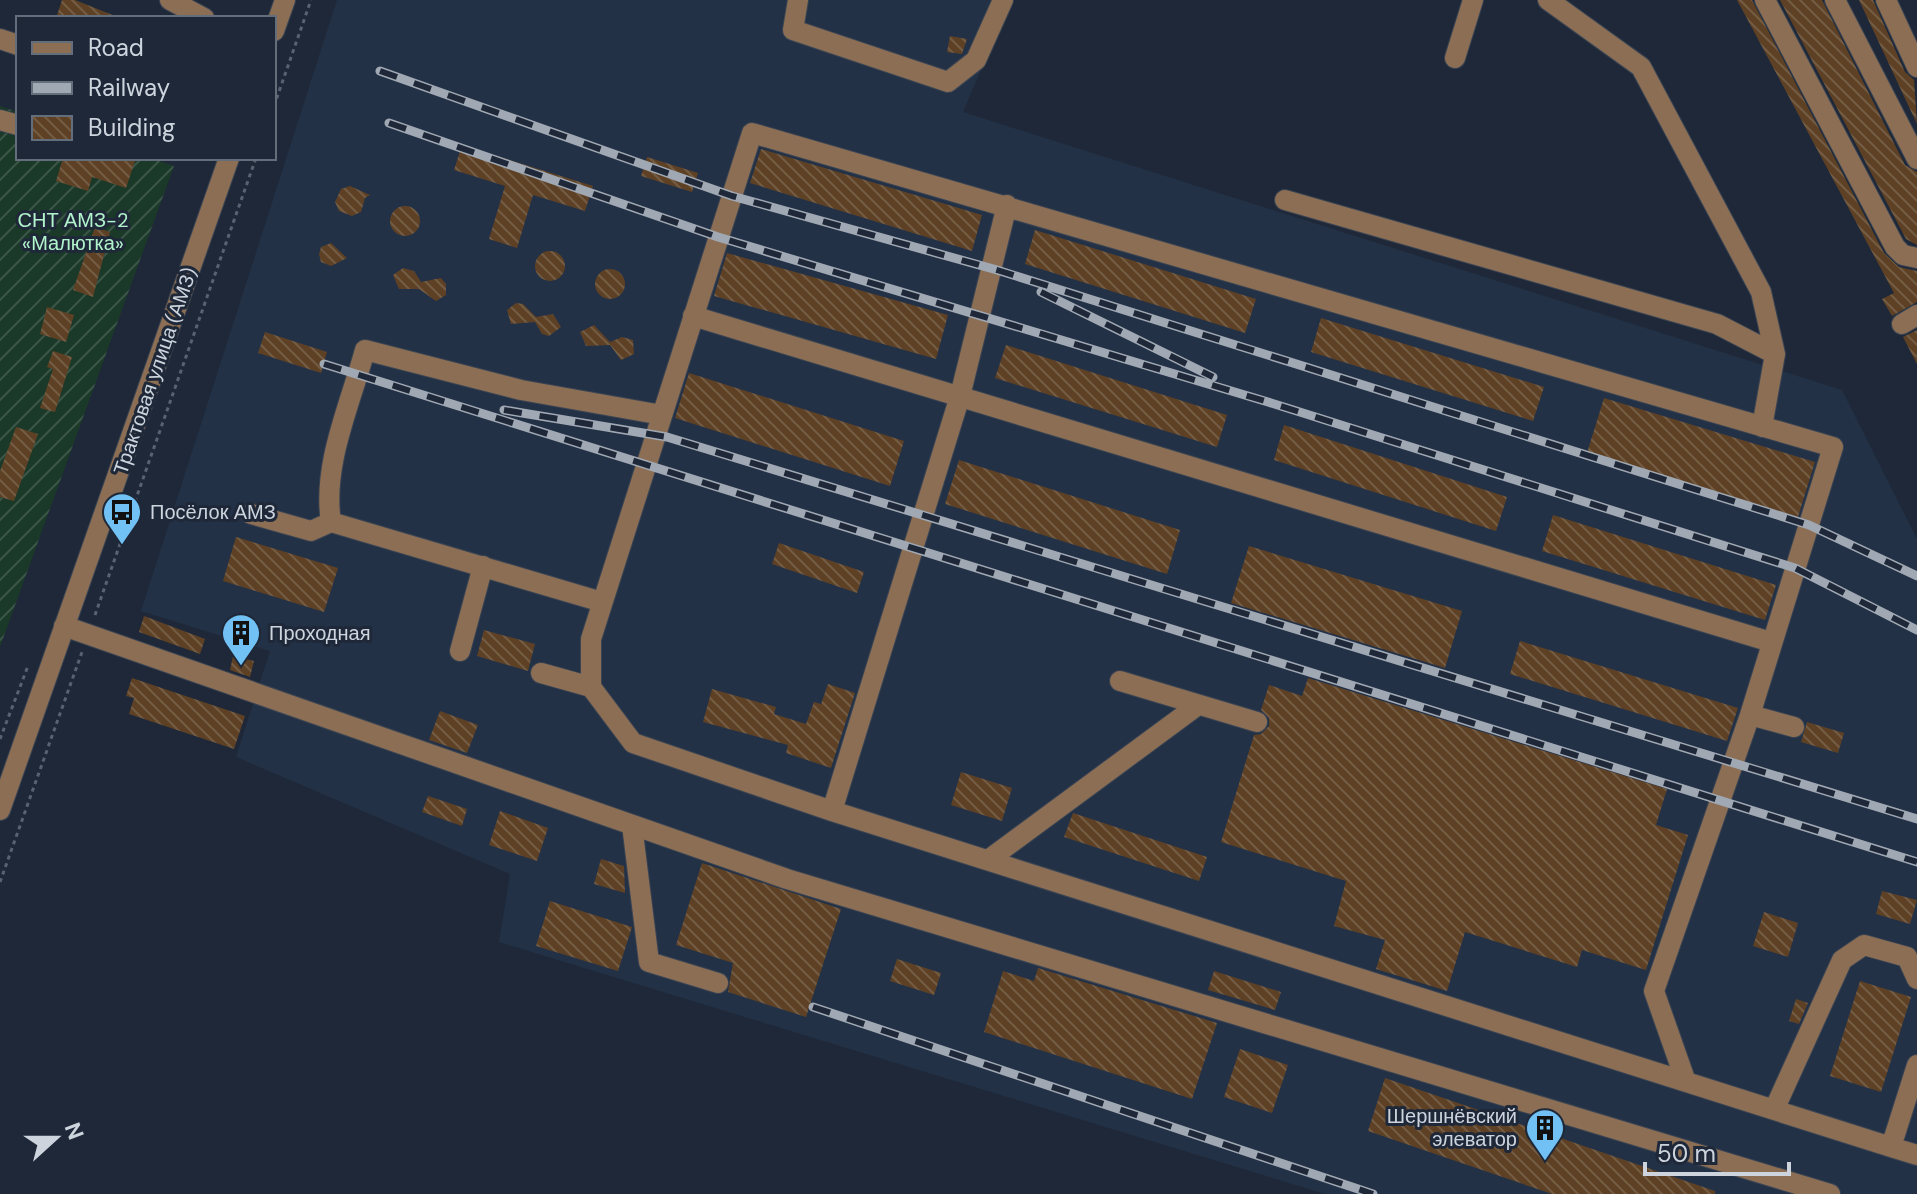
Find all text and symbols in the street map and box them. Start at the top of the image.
legend [16,16,276,160]
text: Road [88,32,144,63]
text: Railway [88,72,170,103]
text: Building [88,112,175,143]
park label: СНТ АМЗ-2 «Малютка» [18,207,128,256]
street label: Трактовая улица (АМЗ) [107,264,203,478]
bus stop icon: Посёлок АМЗ [101,491,143,546]
place label: Посёлок АМЗ [150,499,276,525]
building icon: Проходная [220,612,262,667]
place label: Проходная [269,620,371,646]
north arrow [16,1098,96,1178]
place label: Шершнёвский элеватор [1387,1103,1517,1152]
building icon: Шершнёвский элеватор [1524,1107,1566,1162]
text: N [58,1118,91,1144]
scale bar [1645,1126,1789,1176]
text: 50 m [1657,1138,1716,1169]

